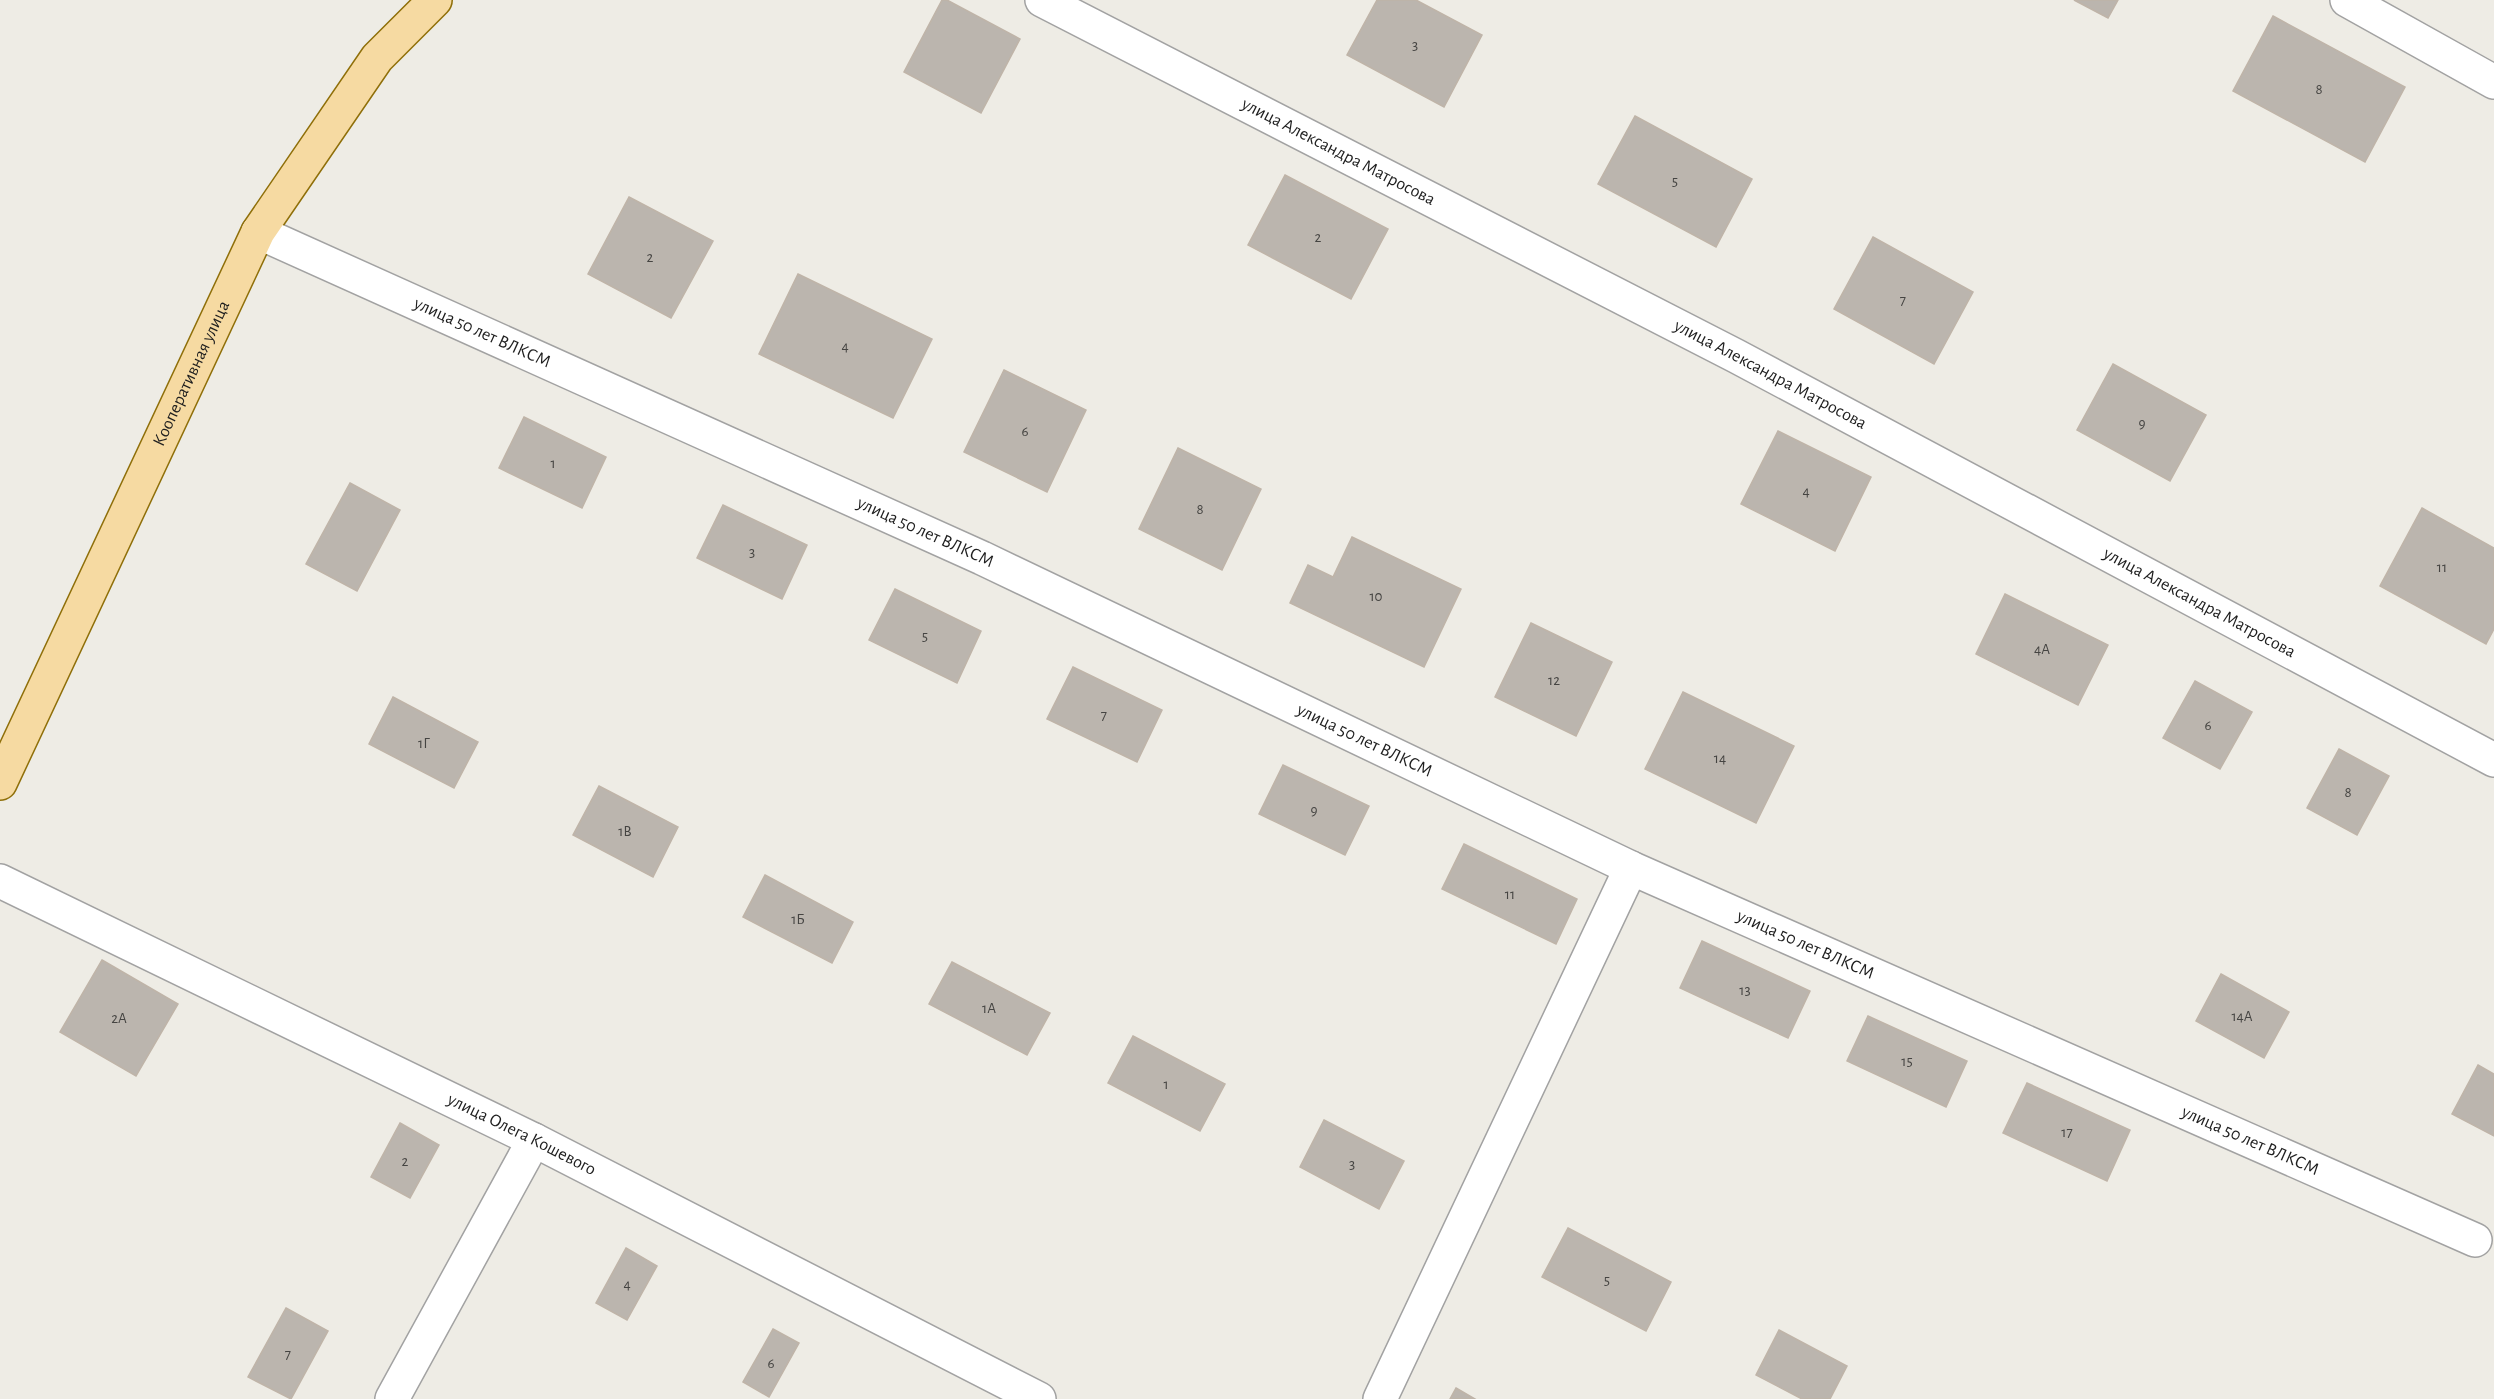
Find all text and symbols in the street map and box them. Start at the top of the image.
house number: 3 [1412,38,1418,53]
house number: 8 [2315,82,2323,97]
street label: улица Александра Матросова [1238,95,1438,209]
house number: 5 [1672,174,1678,189]
house number: 2 [1315,230,1322,245]
house number: 2 [647,250,654,265]
house number: 7 [1900,293,1906,308]
street label: улица 50 лет ВЛКСМ [410,294,553,372]
street label: Кооперативная улица [150,298,233,449]
street label: улица Александра Матросова [1670,316,1869,433]
house number: 4 [841,339,849,354]
house number: 9 [2138,416,2146,431]
house number: 6 [1021,424,1029,439]
house number: 1 [550,456,556,471]
house number: 4 [1802,484,1810,499]
street label: улица 50 лет ВЛКСМ [853,494,997,571]
house number: 8 [1196,502,1204,517]
street label: улица Александра Матросова [2099,544,2298,661]
house number: 3 [749,545,755,560]
house number: 11 [2437,560,2447,575]
house number: 10 [1369,589,1383,604]
house number: 5 [922,629,928,644]
house number: 4А [2034,642,2050,657]
house number: 12 [1548,673,1560,688]
street label: улица 50 лет ВЛКСМ [1293,700,1435,781]
house number: 7 [1101,708,1107,723]
house number: 6 [2204,718,2212,733]
house number: 1Г [418,736,430,751]
house number: 14 [1714,751,1726,766]
house number: 8 [2344,785,2352,800]
house number: 9 [1310,803,1318,818]
house number: 1В [618,824,632,839]
house number: 11 [1505,887,1515,902]
street label: улица 50 лет ВЛКСМ [1733,906,1877,983]
house number: 1Б [791,912,805,927]
house number: 13 [1739,983,1751,998]
house number: 1А [982,1001,996,1016]
house number: 14А [2231,1009,2253,1024]
house number: 2А [111,1011,127,1026]
house number: 15 [1901,1054,1913,1069]
house number: 1 [1163,1077,1169,1092]
street label: улица Олега Кошевого [444,1090,599,1179]
street label: улица 50 лет ВЛКСМ [2178,1102,2322,1179]
house number: 17 [2061,1125,2073,1140]
house number: 2 [402,1154,409,1169]
house number: 3 [1349,1157,1355,1172]
house number: 5 [1604,1273,1610,1288]
house number: 4 [623,1277,631,1292]
house number: 7 [285,1347,291,1362]
house number: 6 [767,1356,775,1371]

